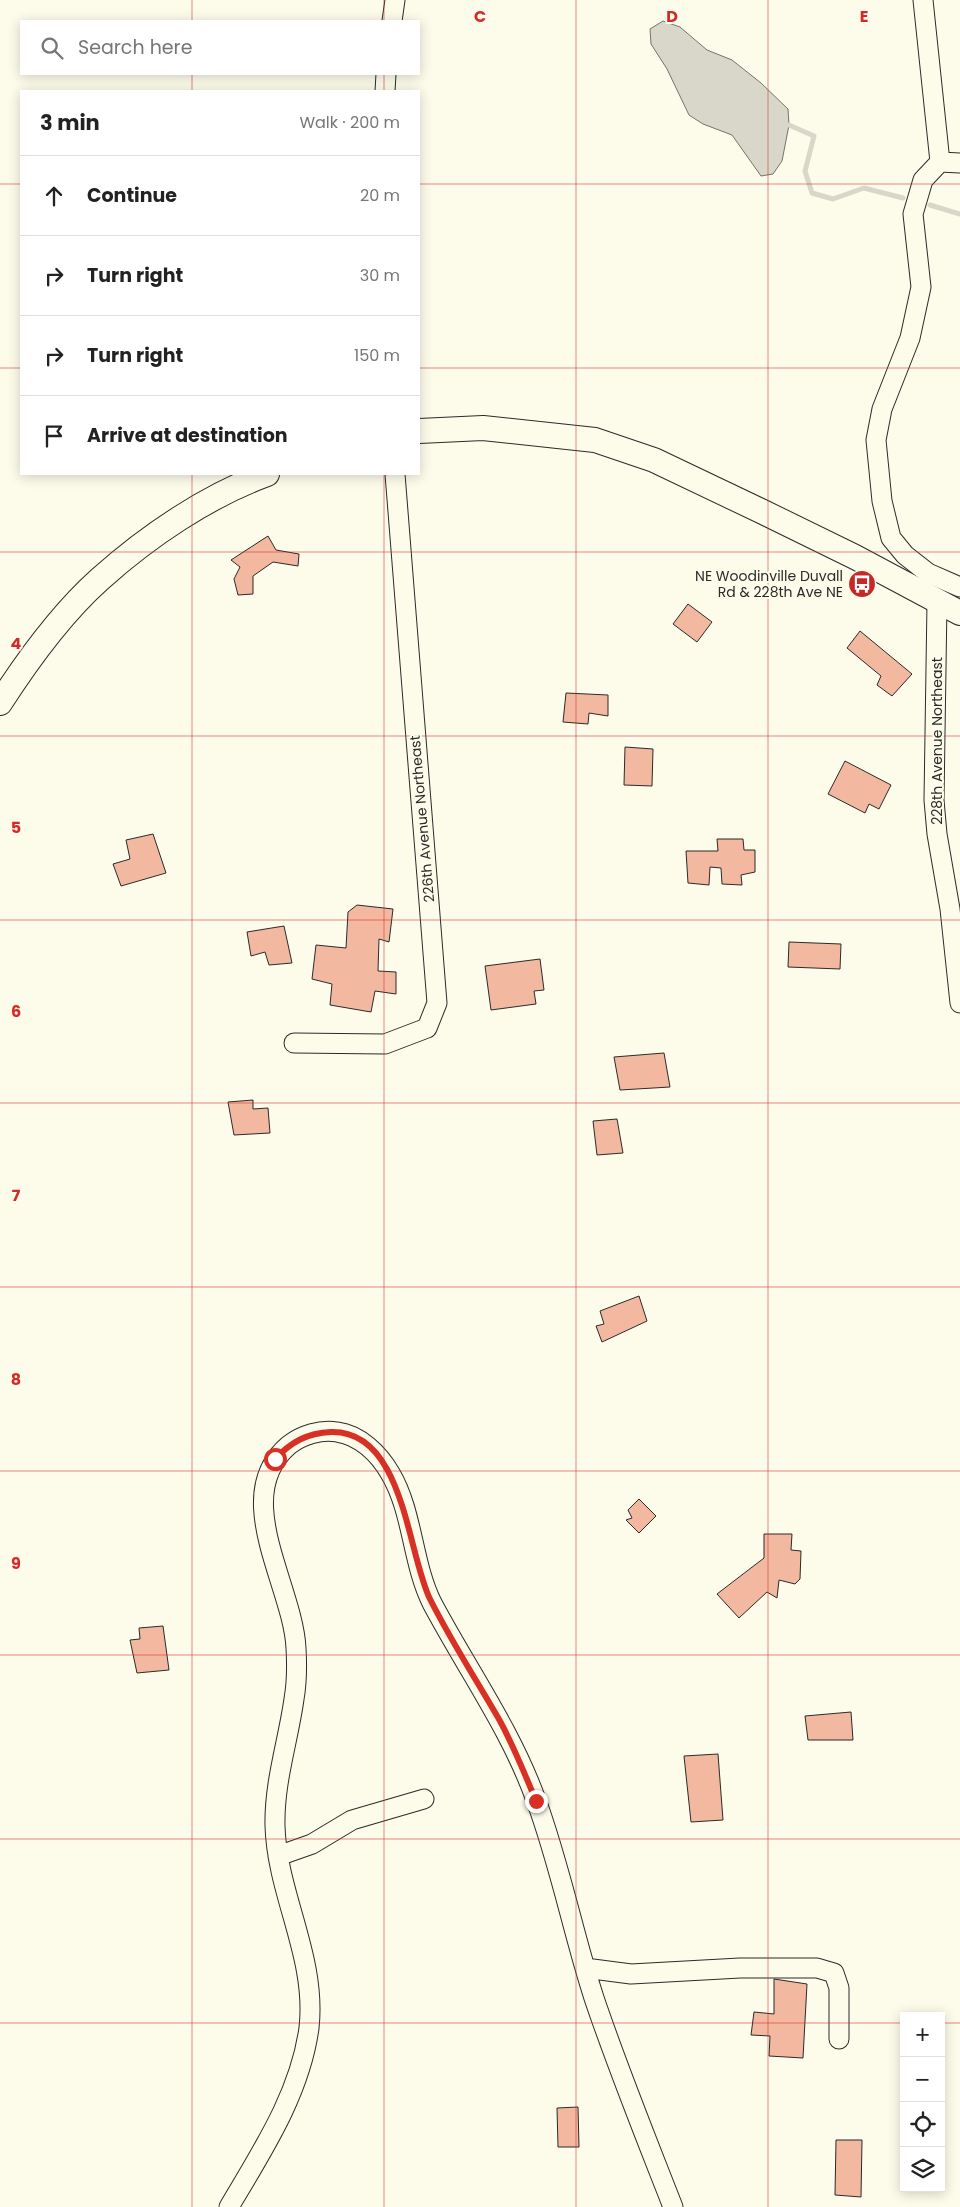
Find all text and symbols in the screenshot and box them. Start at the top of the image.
text: C [474,5,486,28]
text: D [666,5,678,28]
text: E [860,5,868,28]
search box [20,20,420,75]
icon: search [38,34,66,62]
text: Search here [78,34,192,61]
text: 3 min [40,108,100,137]
text: Walk · 200 m [299,111,400,134]
icon: ahead [40,182,68,210]
text: Continue [87,182,177,209]
text: 20 m [360,184,400,207]
icon: right [40,262,68,290]
text: Turn right [87,262,183,289]
text: 30 m [360,264,400,287]
icon: right [40,342,68,370]
text: Turn right [87,342,183,369]
text: 150 m [354,344,400,367]
icon: arrive [40,422,68,450]
text: Arrive at destination [87,422,288,449]
place label: NE Woodinville Duvall Rd & 228th Ave NE [695,566,843,602]
bus stop icon: NE Woodinville Duvall Rd & 228th Ave NE [847,569,877,599]
text: 4 [11,632,22,655]
street label: 228th Avenue Northeast [927,657,947,825]
street label: 226th Avenue Northeast [405,735,439,903]
text: 5 [11,816,21,839]
text: 6 [11,1000,21,1023]
text: 7 [12,1184,21,1207]
text: 8 [11,1368,21,1391]
route start [264,1448,287,1471]
text: 9 [11,1552,21,1575]
route end [525,1790,548,1813]
map controls [900,2012,945,2192]
button: + [900,2012,945,2057]
button: − [900,2057,945,2102]
button: locate [900,2102,945,2147]
button: layers [900,2147,945,2192]

